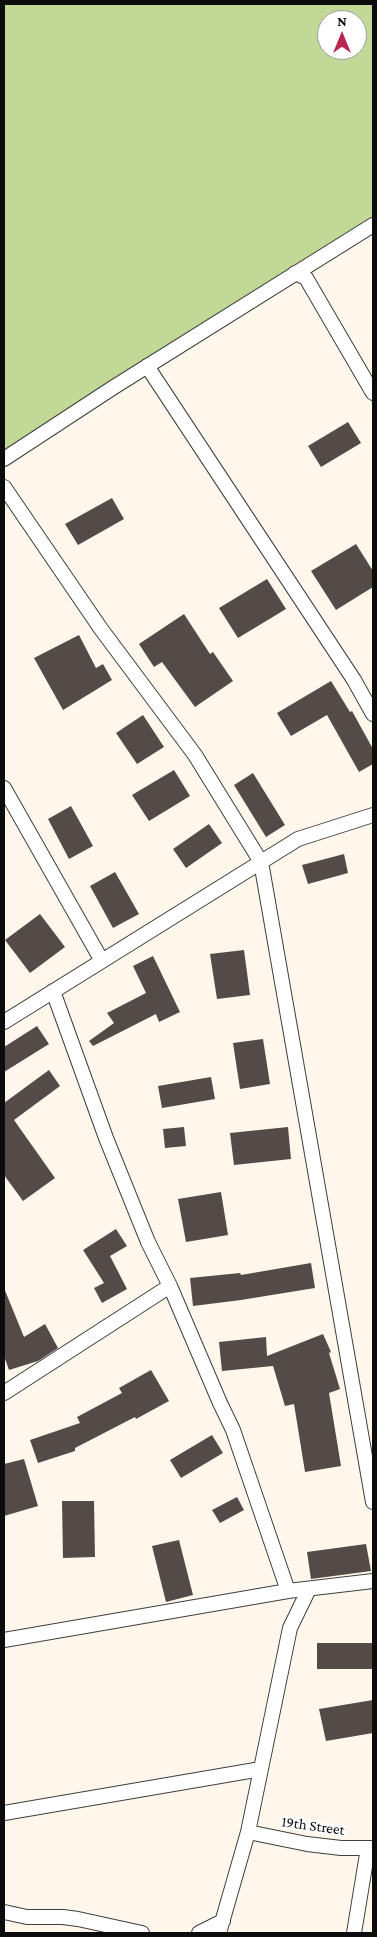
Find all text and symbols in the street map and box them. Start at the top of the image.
north arrow [317,10,367,60]
text: N [337,13,347,29]
street label: 19th Street [280,1813,346,1839]

